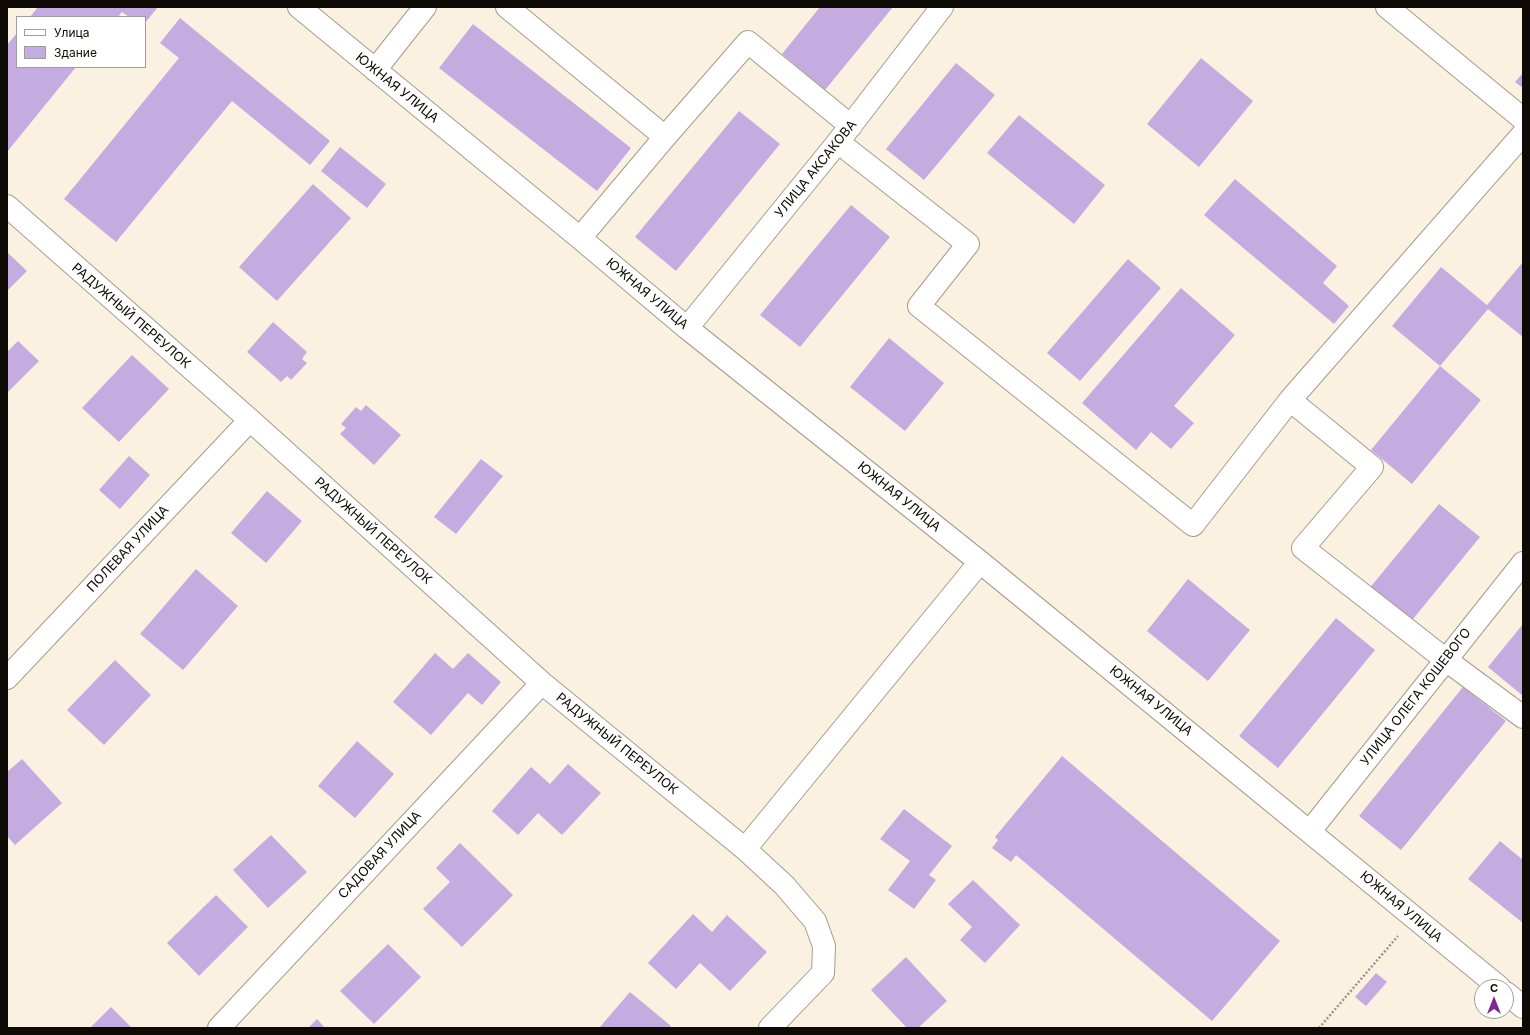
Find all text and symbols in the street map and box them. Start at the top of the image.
legend [16,16,146,68]
text: Улица [54,25,89,40]
text: Здание [54,45,97,60]
street label: ЮЖНАЯ УЛИЦА [352,50,442,126]
street label: УЛИЦА АКСАКОВА [772,117,860,221]
street label: ЮЖНАЯ УЛИЦА [603,255,691,333]
street label: РАДУЖНЫЙ ПЕРЕУЛОК [68,260,194,372]
street label: ЮЖНАЯ УЛИЦА [854,459,944,535]
street label: РАДУЖНЫЙ ПЕРЕУЛОК [311,474,435,588]
street label: ПОЛЕВАЯ УЛИЦА [84,502,172,596]
street label: УЛИЦА ОЛЕГА КОШЕВОГО [1357,625,1475,769]
street label: ЮЖНАЯ УЛИЦА [1106,663,1196,739]
street label: РАДУЖНЫЙ ПЕРЕУЛОК [553,690,681,798]
street label: САДОВАЯ УЛИЦА [335,808,425,902]
street label: ЮЖНАЯ УЛИЦА [1357,868,1445,946]
north arrow [1474,979,1514,1019]
text: С [1490,981,1498,995]

